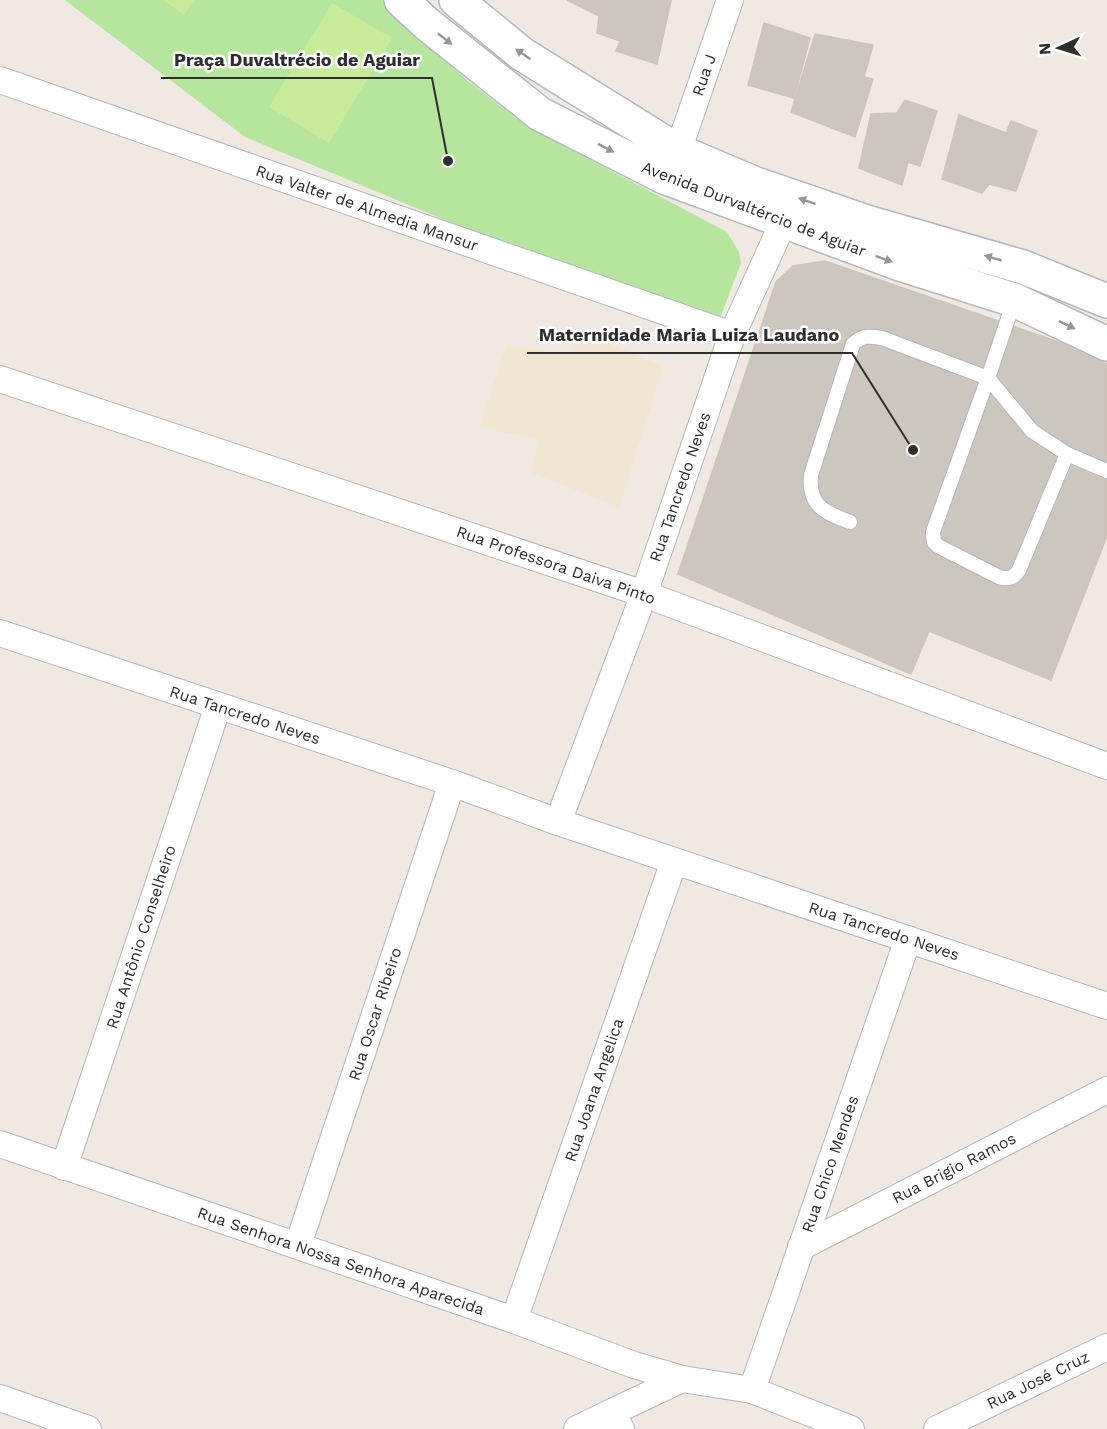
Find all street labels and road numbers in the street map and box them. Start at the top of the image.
street label: Rua J [688,52,720,98]
street label: Avenida Durvaltércio de Aguiar [639,157,869,261]
street label: Rua Valter de Almedia Mansur [253,161,481,255]
street label: Rua Tancredo Neves [645,410,715,564]
street label: Rua Professora Daiva Pinto [454,522,658,608]
street label: Rua Tancredo Neves [167,682,323,748]
street label: Rua Antônio Conselheiro [102,843,180,1031]
street label: Rua Tancredo Neves [806,898,962,964]
street label: Rua Oscar Ribeiro [345,945,405,1083]
street label: Rua Joana Angelica [561,1016,627,1164]
street label: Rua Chico Mendes [798,1093,862,1235]
street label: Rua Brigio Ramos [889,1129,1019,1207]
street label: Rua Senhora Nossa Senhora Aparecida [195,1203,487,1319]
street label: Rua José Cruz [984,1347,1092,1413]

